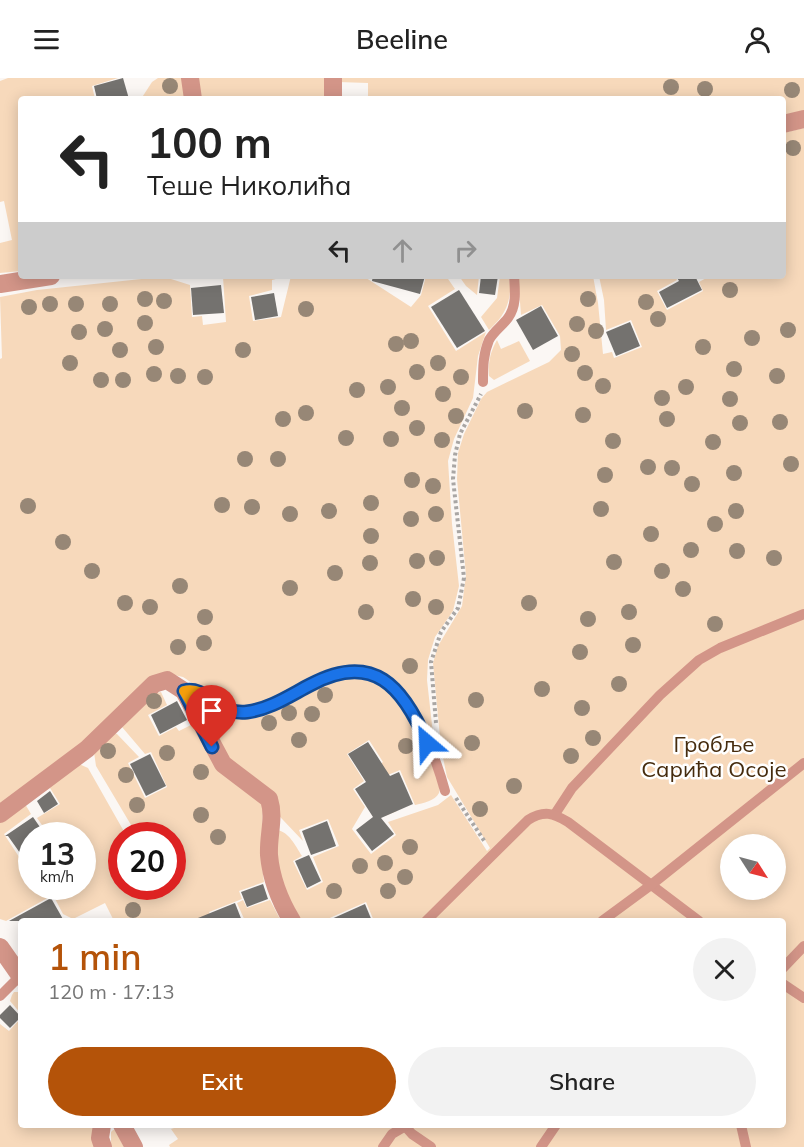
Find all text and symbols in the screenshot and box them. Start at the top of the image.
text: Beeline [356,22,448,56]
icon: menu [30,23,63,56]
icon: person [741,23,774,56]
text: 100 m [147,116,272,169]
icon: left [48,120,126,198]
text: Теше Николића [147,168,351,202]
icon: left [323,234,356,267]
icon: ahead [386,234,419,267]
icon: right [449,234,482,267]
pin [186,685,237,747]
icon: arrive [195,694,228,727]
position arrow [395,711,459,775]
park label: Гробље Сарића Осоје [641,730,787,783]
speed limit sign: 20 [108,822,186,900]
north arrow [720,834,786,900]
map controls [720,834,786,900]
text: 13 [39,835,75,873]
text: km/h [40,867,74,886]
text: 1 min [48,934,142,979]
button: close [693,938,756,1001]
text: 120 m · 17:13 [48,979,174,1004]
button: Exit [48,1047,396,1116]
button: Share [408,1047,756,1116]

